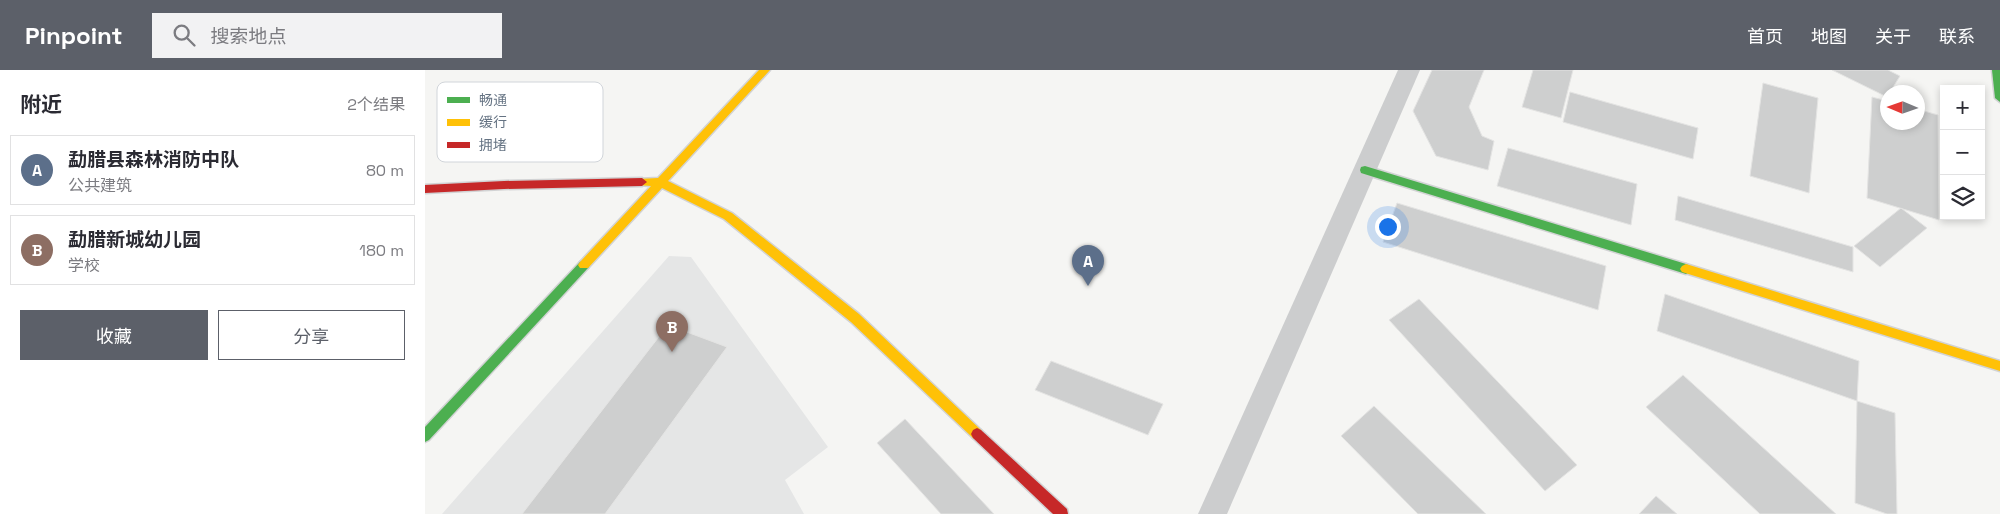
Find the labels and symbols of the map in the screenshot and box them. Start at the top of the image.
legend [437,82,603,162]
north arrow [1880,85,1925,130]
text: 畅通 [479,91,507,109]
text: 缓行 [479,113,507,131]
text: 拥堵 [479,136,507,154]
your location [1375,214,1401,240]
pin: A [1072,245,1104,286]
pin: B [656,311,688,352]

